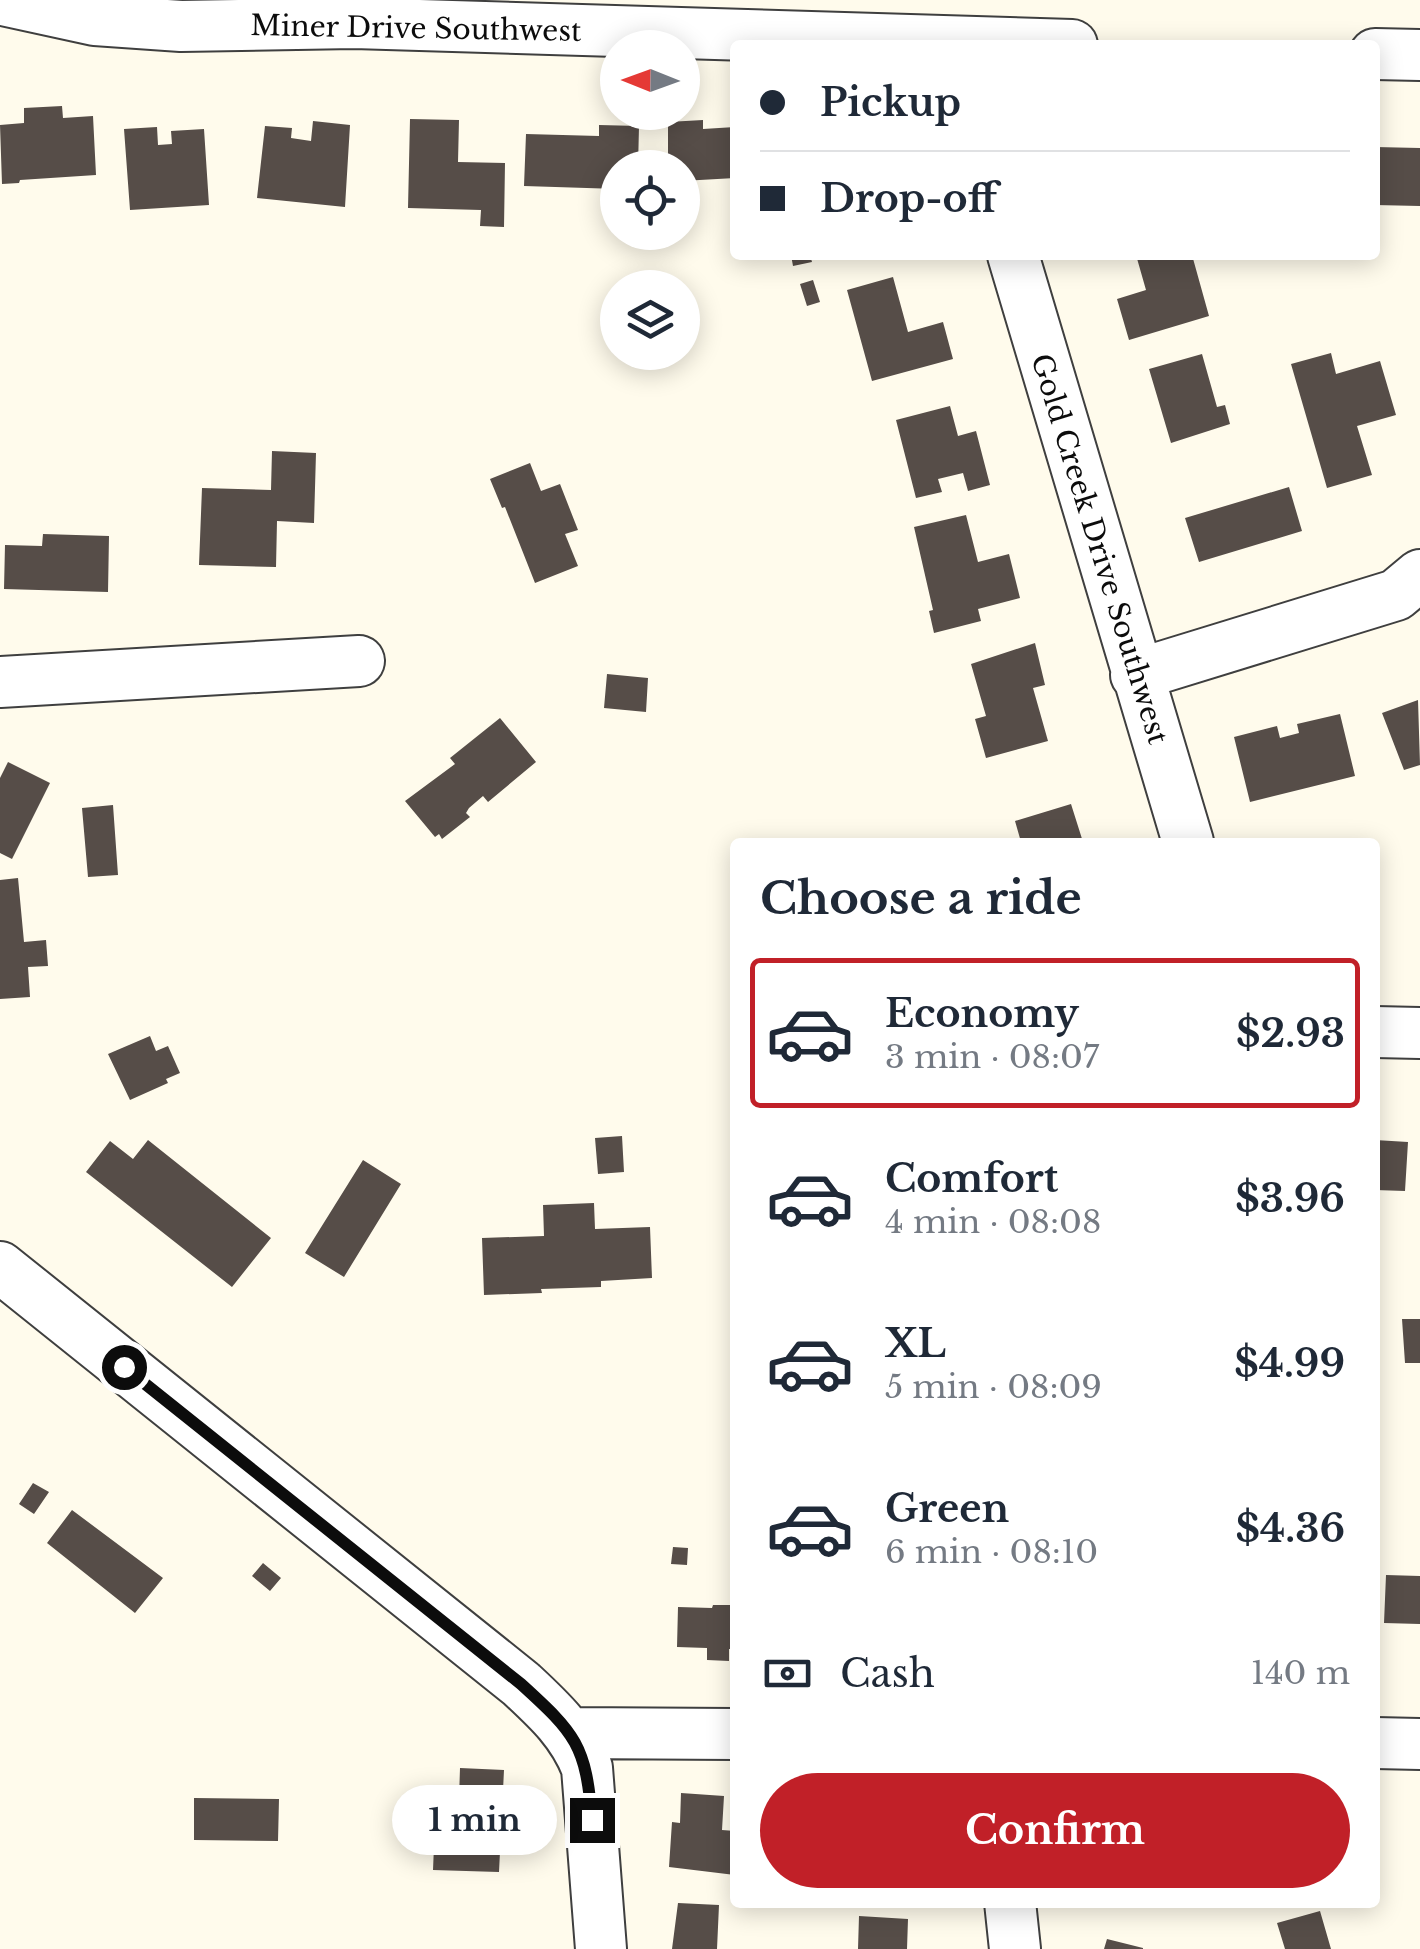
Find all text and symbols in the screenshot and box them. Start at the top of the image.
street label: Miner Drive Southwest [250,8,582,49]
north arrow [600,30,700,130]
map controls [600,30,700,370]
text: Pickup [820,79,961,126]
button: locate [600,150,700,250]
text: Drop-off [820,175,997,222]
button: layers [600,270,700,370]
street label: Gold Creek Drive Southwest [1023,350,1176,749]
text: Choose a ride [760,870,1082,926]
icon: car [765,988,855,1078]
text: Economy [885,990,1079,1037]
text: $2.93 [1236,1010,1345,1057]
text: 3 min · 08:07 [885,1037,1099,1077]
icon: car [765,1153,855,1243]
text: Comfort [885,1155,1058,1202]
text: $3.96 [1235,1175,1345,1222]
text: 4 min · 08:08 [885,1202,1101,1242]
icon: car [765,1318,855,1408]
text: XL [885,1320,946,1367]
text: $4.99 [1234,1340,1345,1387]
route start [102,1345,147,1390]
text: 5 min · 08:09 [885,1367,1102,1407]
icon: car [765,1483,855,1573]
text: Green [885,1485,1009,1532]
text: $4.36 [1236,1505,1345,1552]
text: 6 min · 08:10 [885,1532,1098,1572]
icon: cash [760,1646,815,1701]
text: Cash [840,1650,935,1697]
text: 140 m [1251,1653,1350,1693]
button: Confirm [760,1773,1350,1888]
callout: 1 min [392,1785,557,1855]
route end [570,1798,615,1843]
text: 1 min [428,1800,521,1840]

